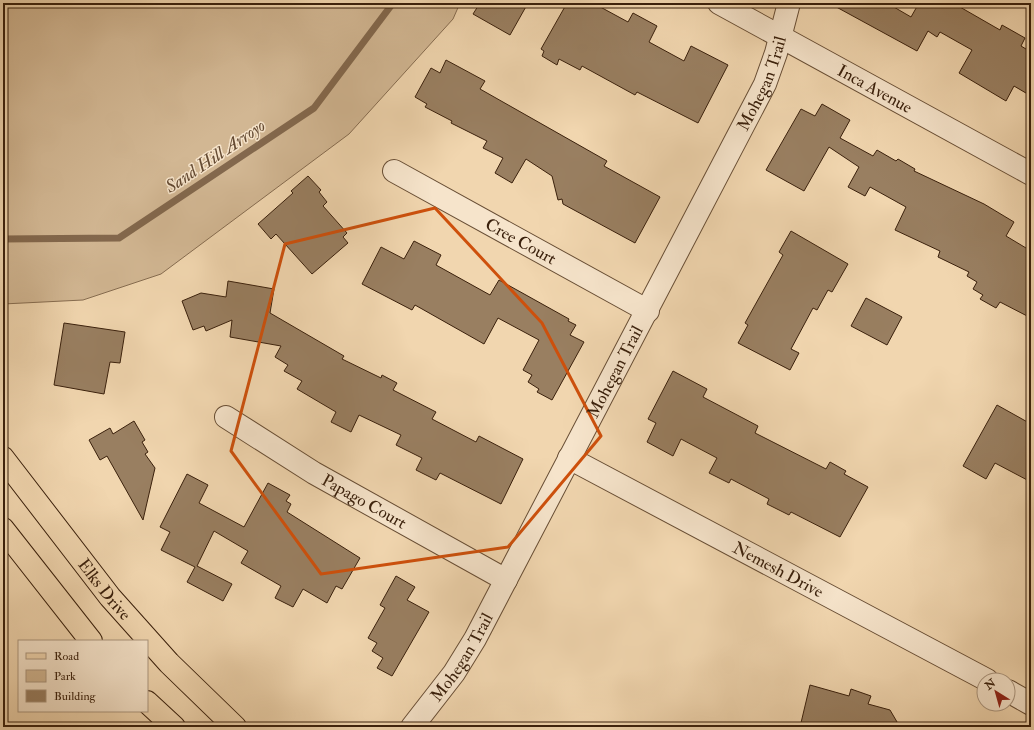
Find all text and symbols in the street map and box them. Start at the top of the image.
street label: Mohegan Trail [732,33,791,134]
street label: Inca Avenue [834,60,916,118]
water label: Sand Hill Arroyo [160,114,270,199]
street label: Cree Court [482,213,560,270]
street label: Mohegan Trail [582,322,648,422]
street label: Papago Court [318,470,411,534]
street label: Nemesh Drive [729,537,827,602]
street label: Elks Drive [73,555,136,625]
street label: Mohegan Trail [426,609,498,706]
legend [18,640,148,712]
text: Road [54,649,79,664]
text: Park [54,669,76,684]
north arrow [976,672,1016,712]
text: N [982,676,999,693]
text: Building [54,689,97,704]

